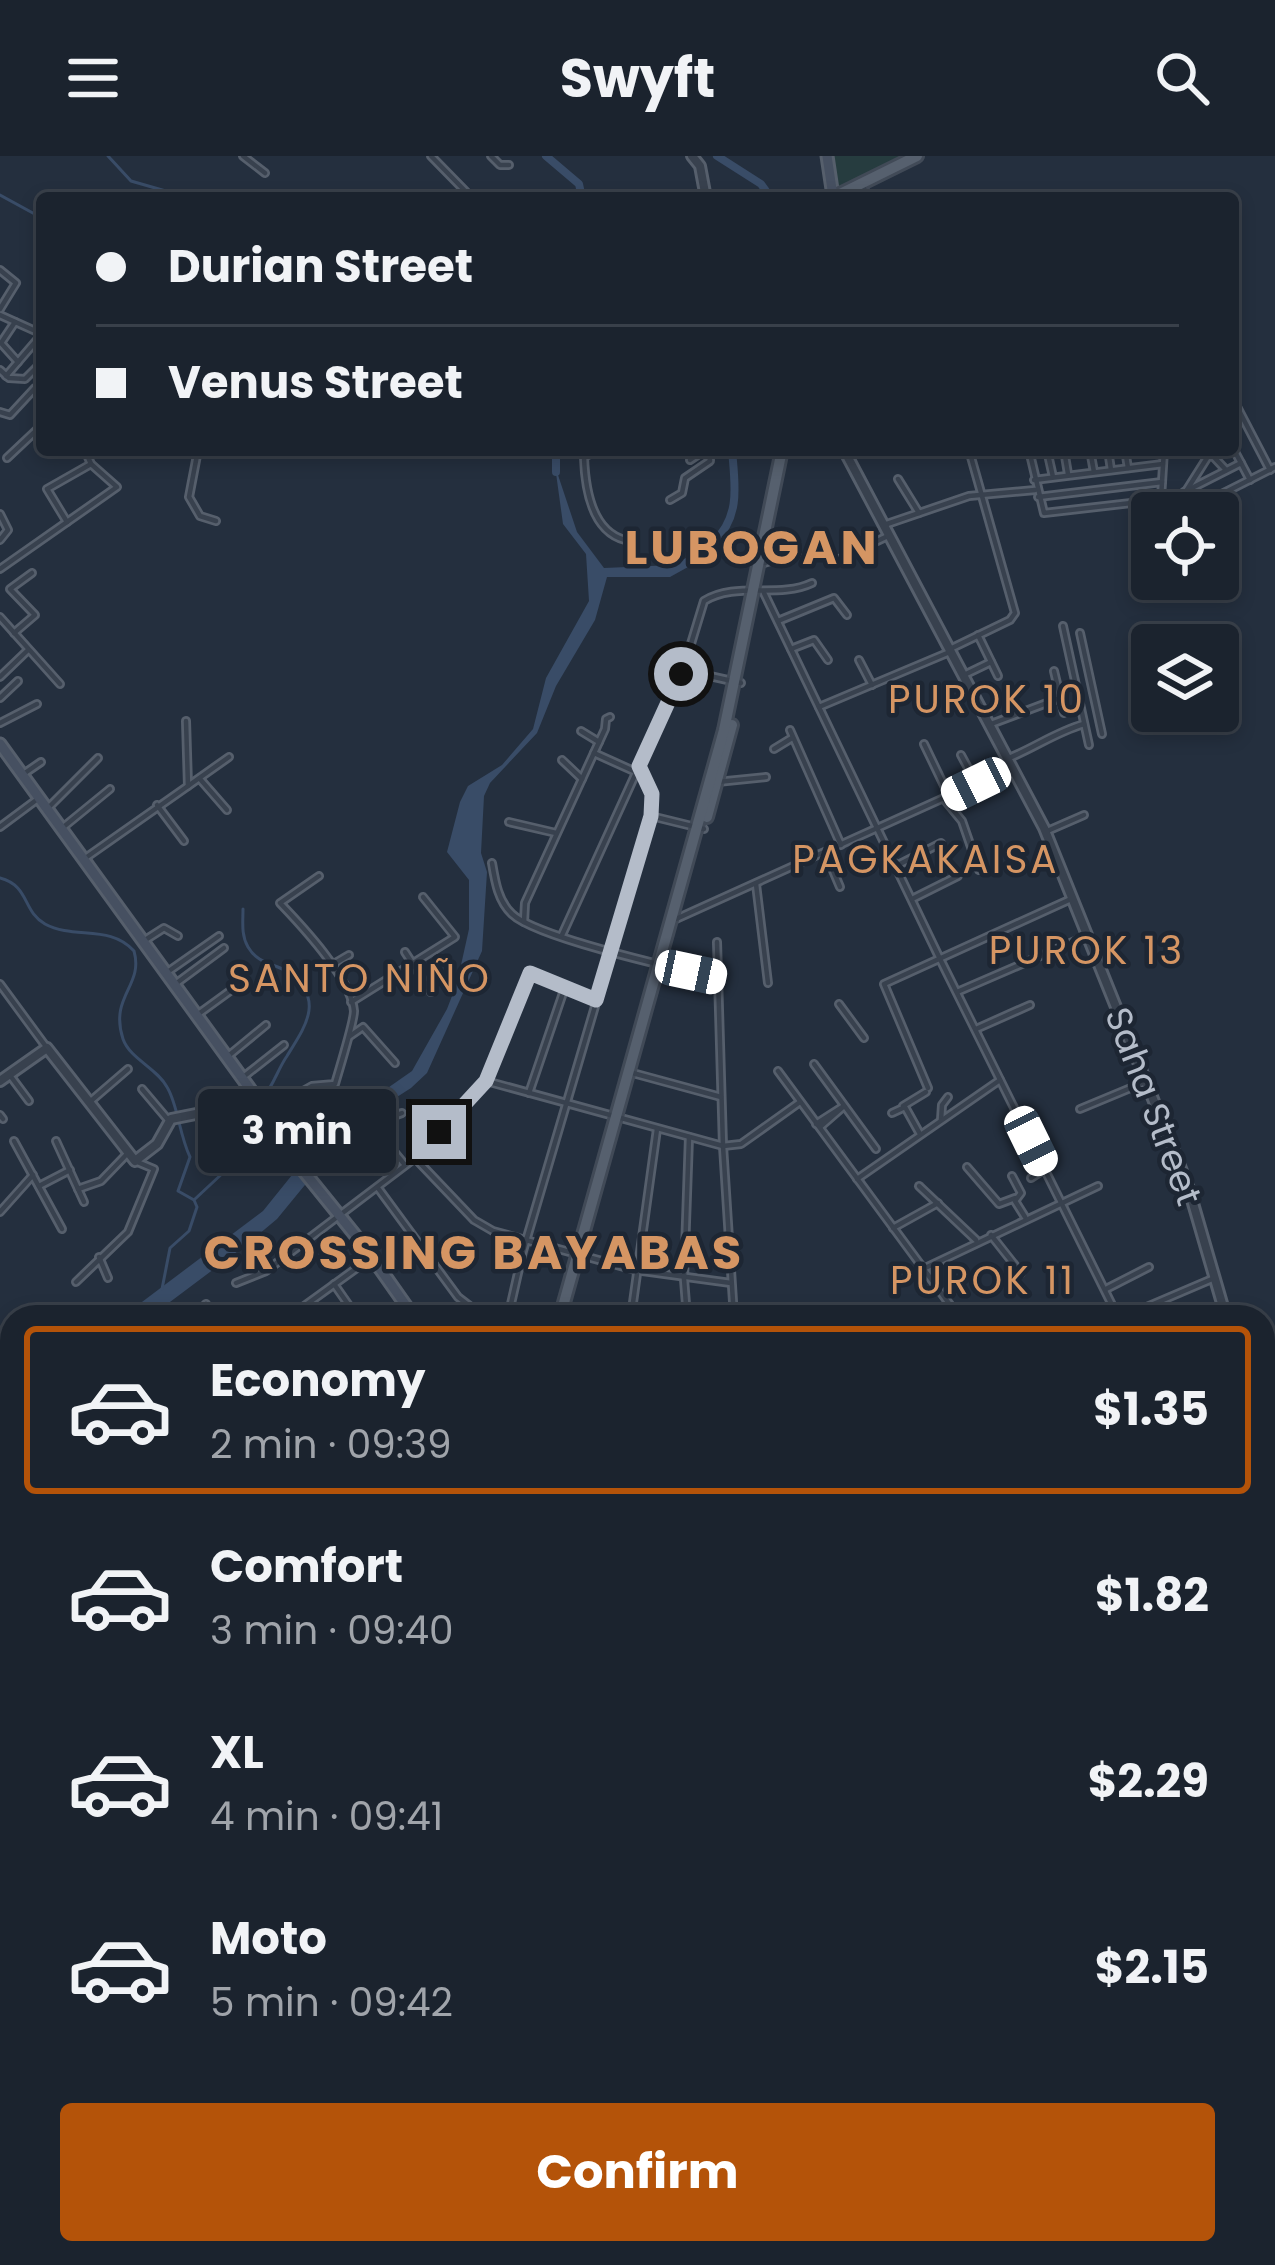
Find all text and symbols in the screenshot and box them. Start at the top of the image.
text: Swyft [560,40,715,116]
icon: menu [60,45,126,111]
icon: search [1149,45,1215,111]
text: Durian Street [168,235,473,298]
text: Venus Street [168,351,463,414]
map controls [1131,492,1239,732]
button: locate [1131,492,1239,600]
district label: LUBOGAN [624,514,880,581]
button: layers [1131,624,1239,732]
route start [654,647,708,701]
district label: PUROK 10 [888,672,1086,727]
car [936,752,1016,816]
district label: PAGKAKAISA [792,832,1060,887]
district label: PUROK 13 [989,923,1185,978]
car [652,947,730,997]
district label: SANTO NIÑO [228,951,492,1006]
street label: Saha Street [1092,1000,1215,1212]
callout: 3 min [199,1090,397,1174]
car [999,1101,1063,1181]
text: 3 min [242,1103,352,1158]
route end [412,1105,466,1159]
district label: CROSSING BAYABAS [204,1219,744,1286]
district label: PUROK 11 [890,1253,1076,1308]
text: Economy [210,1349,425,1412]
icon: car [66,1356,174,1464]
text: $1.35 [1093,1378,1209,1441]
text: 2 min · 09:39 [210,1417,452,1472]
text: Comfort [210,1535,403,1598]
icon: car [66,1542,174,1650]
text: $1.82 [1095,1564,1209,1627]
text: 3 min · 09:40 [210,1603,454,1658]
text: XL [210,1721,264,1784]
icon: car [66,1728,174,1836]
text: $2.29 [1088,1750,1209,1813]
text: 4 min · 09:41 [210,1789,443,1844]
text: Moto [210,1907,327,1970]
icon: car [66,1914,174,2022]
text: $2.15 [1095,1936,1209,1999]
text: 5 min · 09:42 [210,1975,453,2030]
button: Confirm [60,2103,1215,2241]

